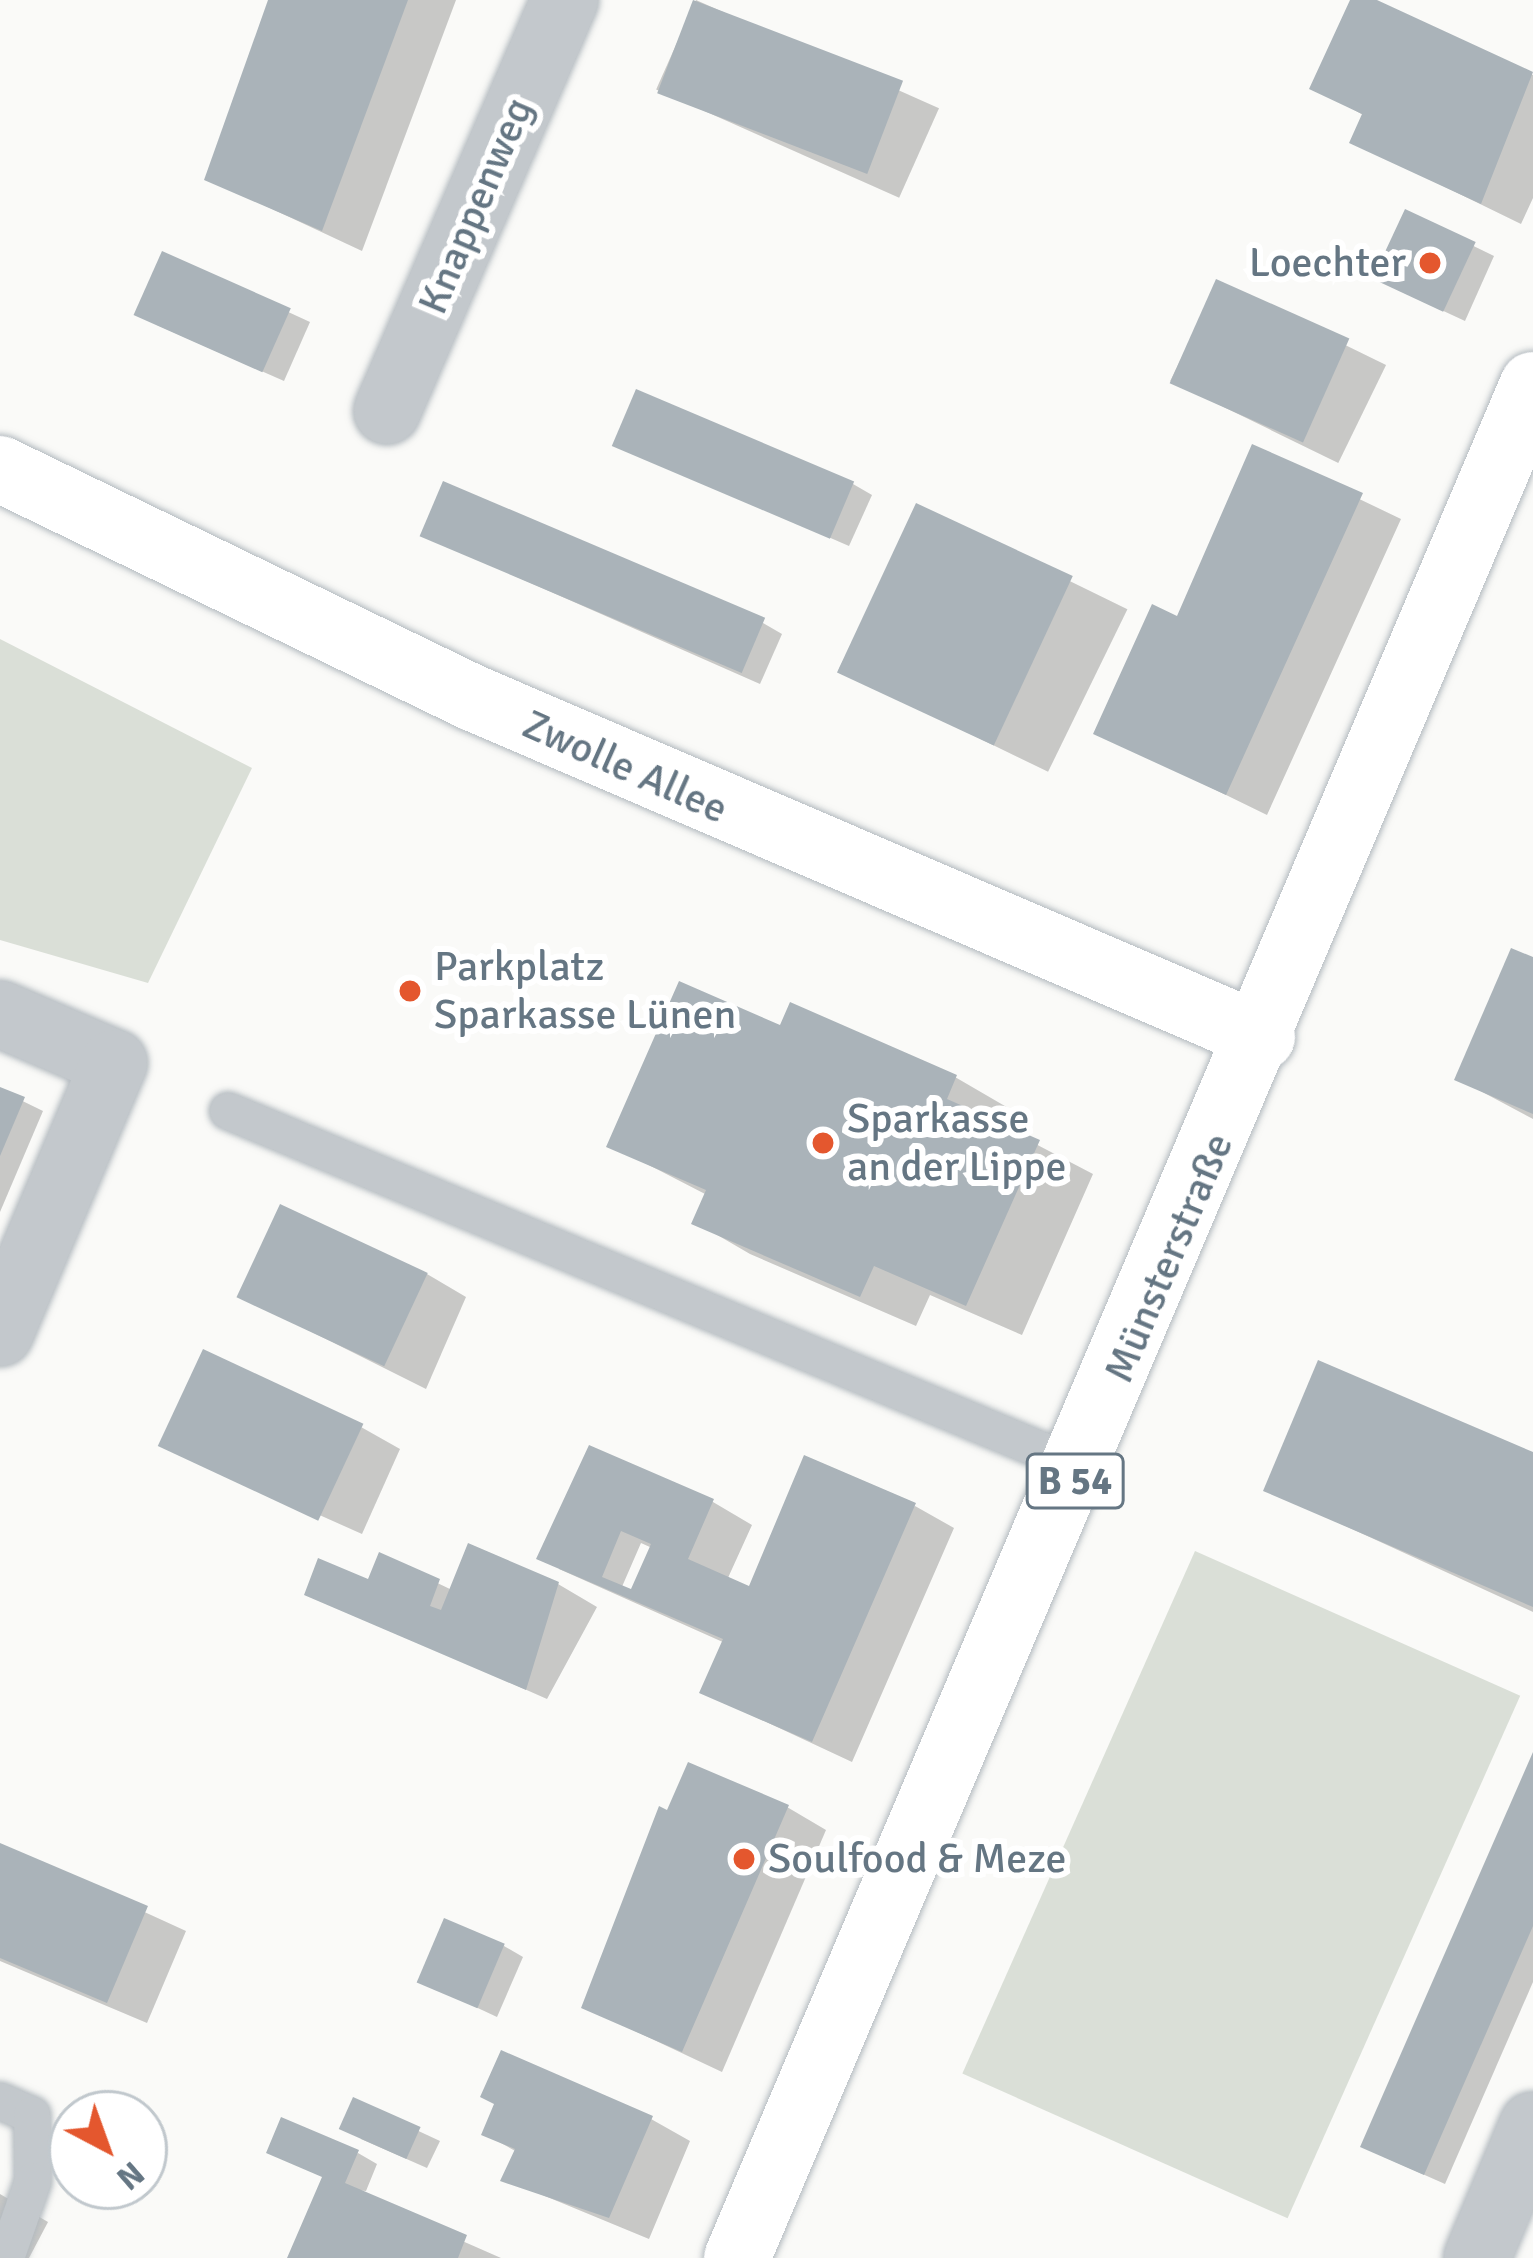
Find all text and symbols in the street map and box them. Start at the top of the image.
street label: Knappenweg [408,90,544,322]
place label: Loechter [1249,238,1406,288]
marker: Loechter [1417,250,1443,276]
street label: Zwolle Allee [515,699,735,835]
place label: Parkplatz Sparkasse Lünen [434,942,736,1040]
marker: Parkplatz Sparkasse Lünen [397,978,423,1004]
place label: Sparkasse an der Lippe [847,1094,1066,1192]
street label: Münsterstraße [1094,1126,1244,1390]
marker: Sparkasse an der Lippe [810,1130,836,1156]
road number: B 54 [1024,1448,1126,1514]
place label: Soulfood & Meze [768,1834,1067,1884]
marker: Soulfood & Meze [731,1846,757,1872]
north arrow [48,2090,168,2210]
text: N [108,2152,152,2198]

